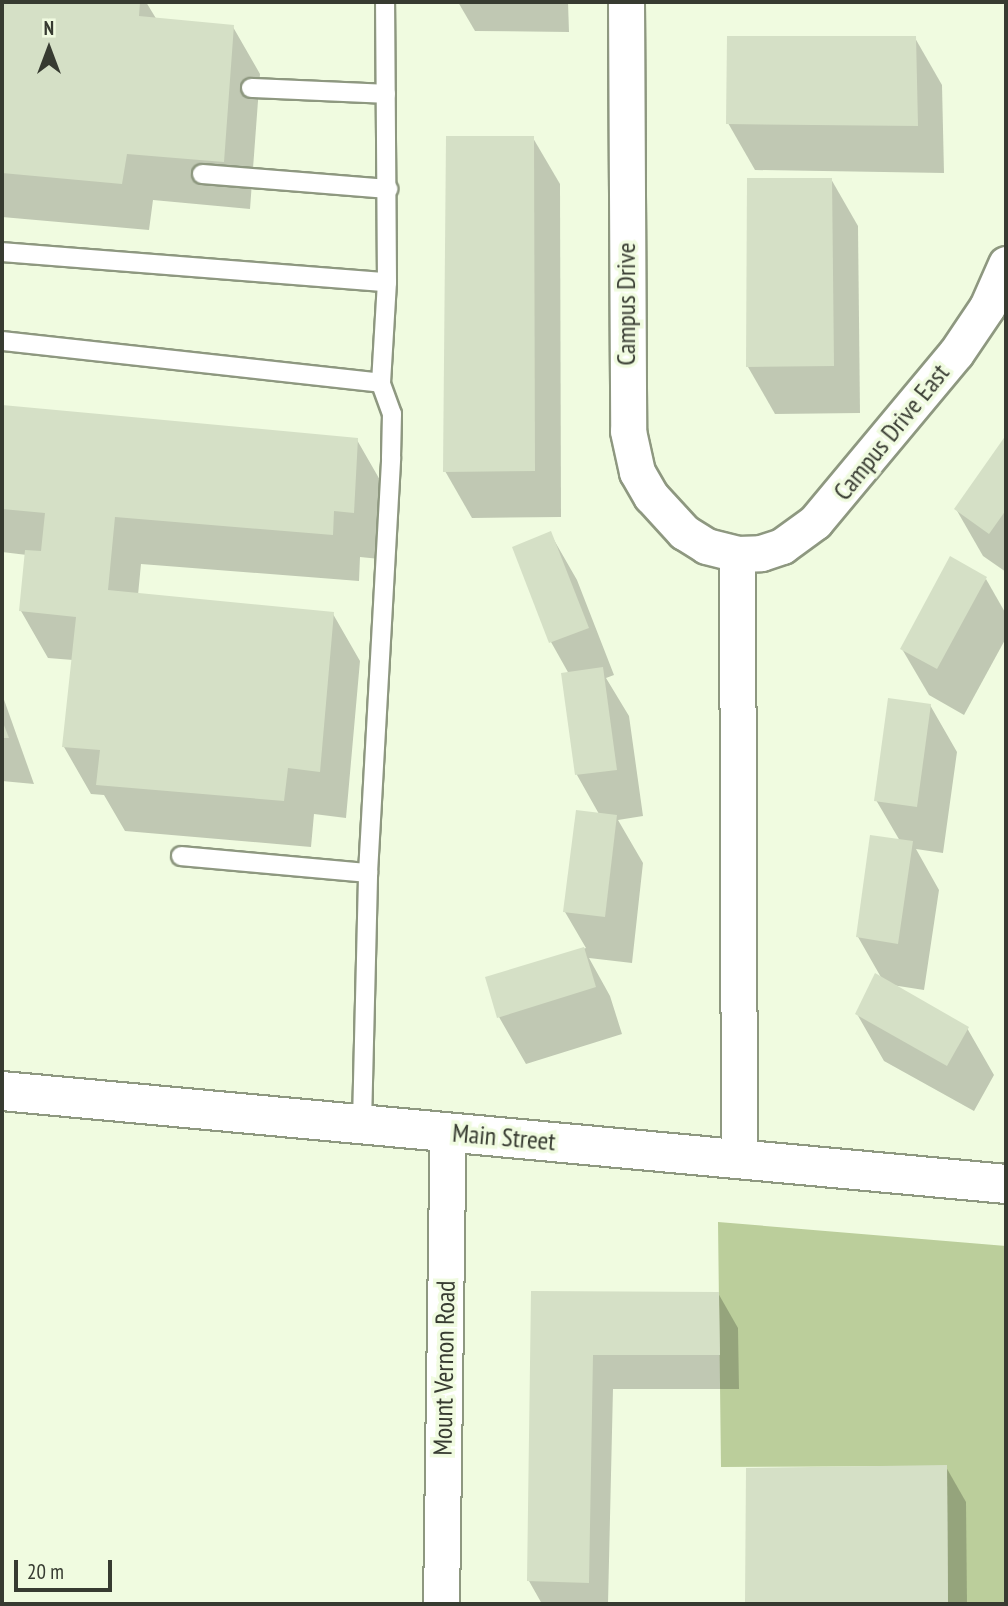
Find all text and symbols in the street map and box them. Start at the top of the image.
north arrow [14,14,84,84]
text: N [44,16,54,40]
street label: Campus Drive [610,242,642,366]
street label: Campus Drive East [827,358,955,506]
street label: Main Street [451,1117,557,1157]
street label: Mount Vernon Road [427,1280,461,1456]
scale bar [18,1546,116,1590]
text: 20 m [27,1558,64,1585]

